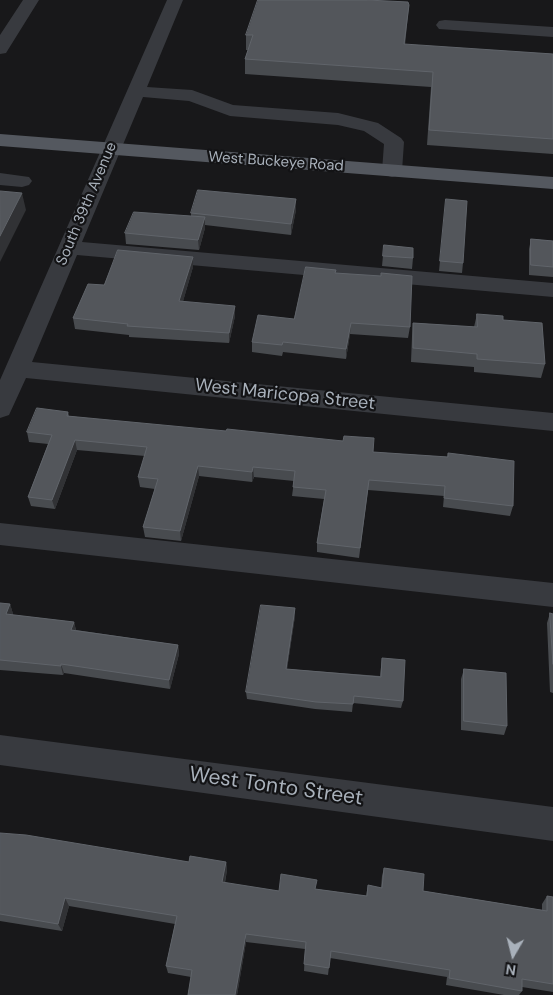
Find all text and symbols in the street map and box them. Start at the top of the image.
street label: South 39th Avenue [53,140,121,268]
street label: West Buckeye Road [208,148,344,176]
street label: West Maricopa Street [194,375,376,415]
street label: West Tonto Street [188,762,364,812]
north arrow [488,930,538,980]
text: N [505,960,517,979]

